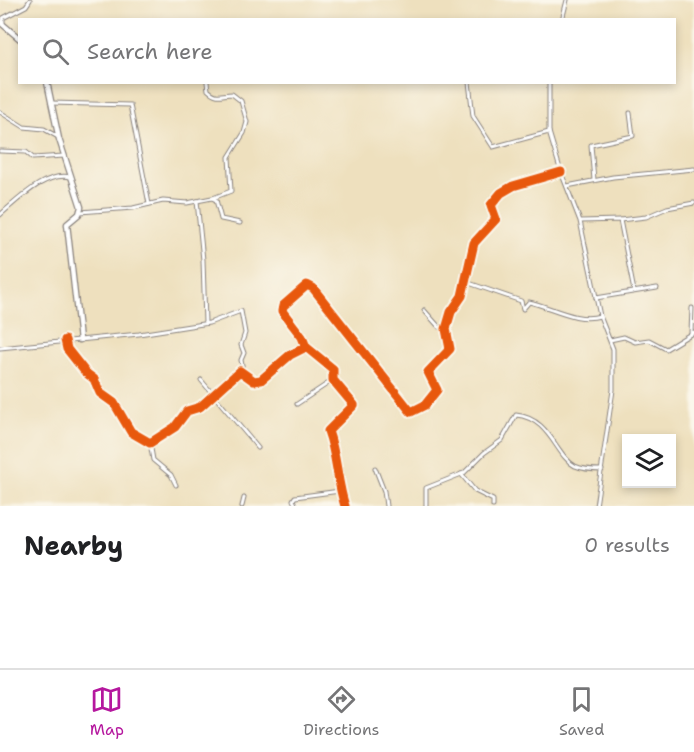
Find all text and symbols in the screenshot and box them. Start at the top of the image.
search box [18,18,676,84]
icon: search [39,35,72,68]
text: Search here [87,37,213,66]
map controls [622,434,676,488]
button: layers [622,434,676,488]
text: Nearby [24,528,123,563]
text: 0 results [584,532,670,558]
tab: Map [90,683,124,740]
tab: Directions [303,683,380,740]
tab: Saved [559,683,604,740]

